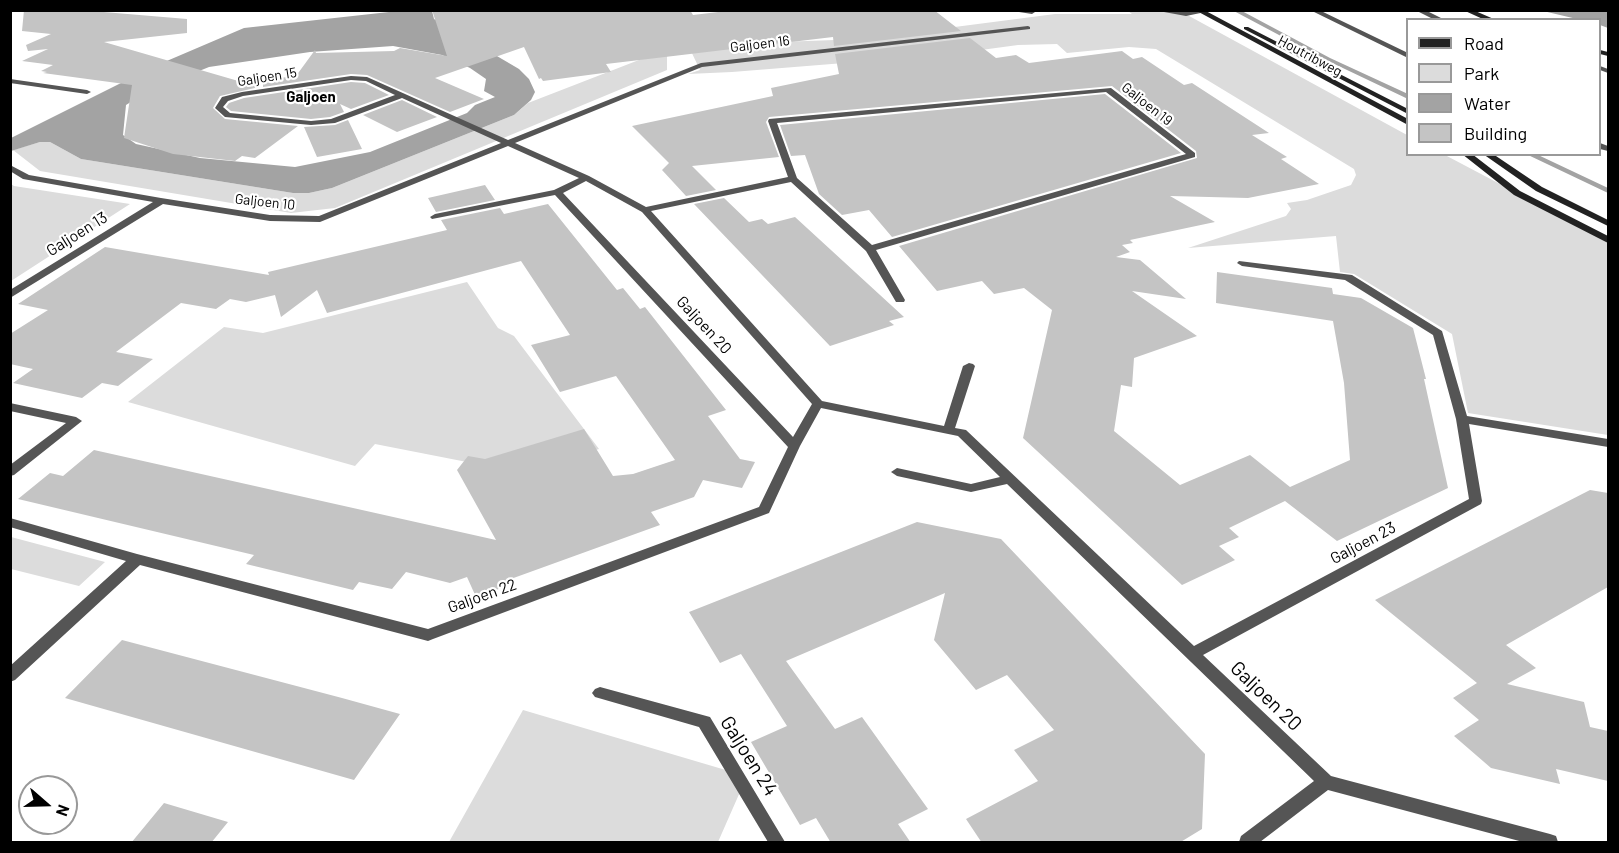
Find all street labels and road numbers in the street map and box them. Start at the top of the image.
street label: Galjoen 16 [729,32,791,56]
street label: Houtribweg [1275,32,1345,80]
street label: Galjoen 15 [236,64,298,90]
street label: Galjoen 19 [1118,79,1176,129]
street label: Galjoen 10 [234,190,296,214]
street label: Galjoen 13 [43,208,111,260]
street label: Galjoen 20 [672,292,736,358]
street label: Galjoen 23 [1327,518,1399,568]
street label: Galjoen 22 [445,575,519,617]
street label: Galjoen 20 [1225,656,1307,736]
street label: Galjoen 24 [715,712,783,800]

